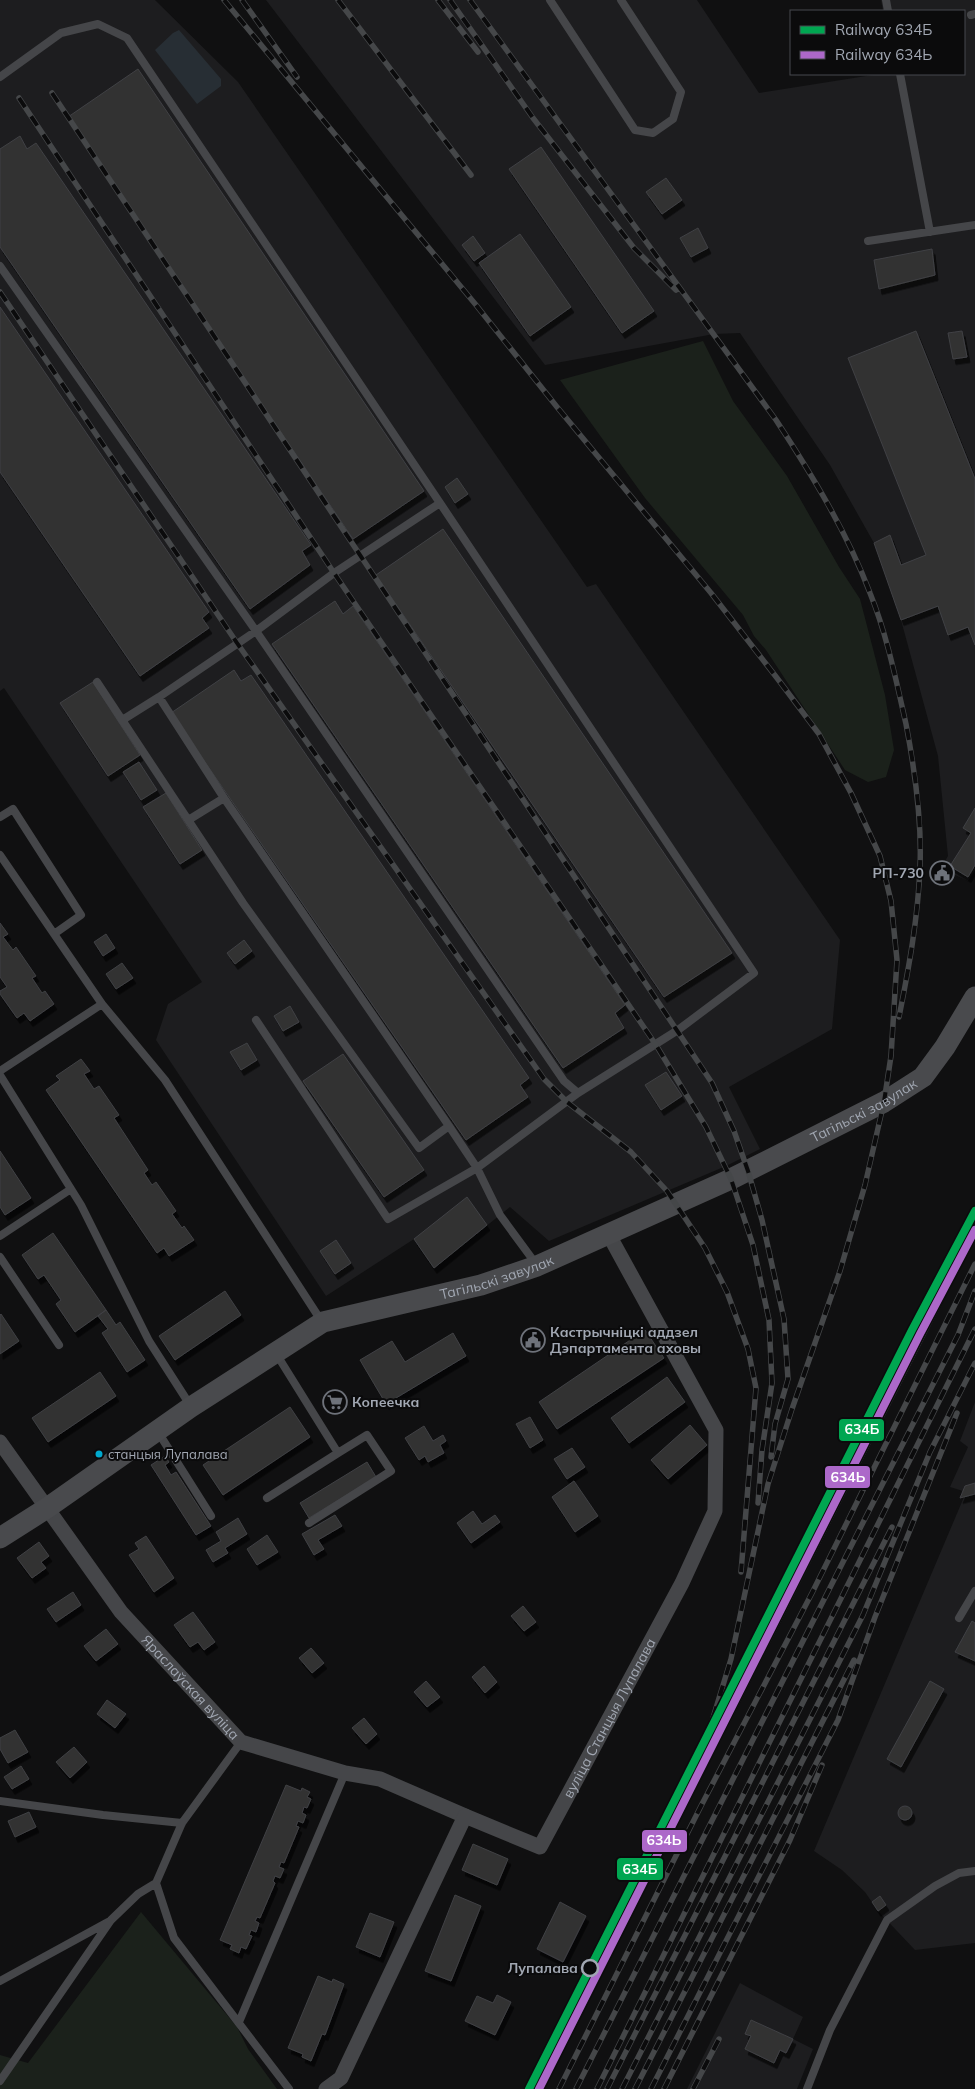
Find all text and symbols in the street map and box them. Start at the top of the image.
legend [790,10,965,75]
text: Railway 634Б [835,20,932,39]
text: Railway 634Ь [835,45,932,64]
public building icon: РП-730 [929,860,955,886]
place label: РП-730 [873,864,924,882]
street label: Тагільскі завулак [808,1074,921,1146]
street label: Тагільскі завулак [438,1251,557,1303]
place label: Кастрычніцкі аддзел Дэпартамента аховы [550,1323,701,1357]
public building icon: Кастрычніцкі аддзел Дэпартамента аховы [520,1327,546,1353]
supermarket icon: Копеечка [322,1389,348,1415]
place label: Копеечка [352,1393,419,1411]
line badge: 634Б [838,1418,885,1442]
text: 634Б [845,1420,880,1438]
place label: станцыя Лупалава [108,1446,228,1462]
marker: станцыя Лупалава [94,1449,104,1459]
line badge: 634Ь [824,1465,871,1489]
text: 634Ь [831,1468,866,1486]
street label: Яраслаўская вуліца [138,1631,243,1743]
street label: вуліца Станцыя Лупалава [559,1635,660,1801]
line badge: 634Ь [641,1829,688,1853]
text: 634Ь [647,1831,682,1849]
line badge: 634Б [616,1857,664,1881]
text: 634Б [623,1860,658,1878]
place label: Лупалава [508,1959,578,1977]
marker: Лупалава [581,1959,599,1977]

